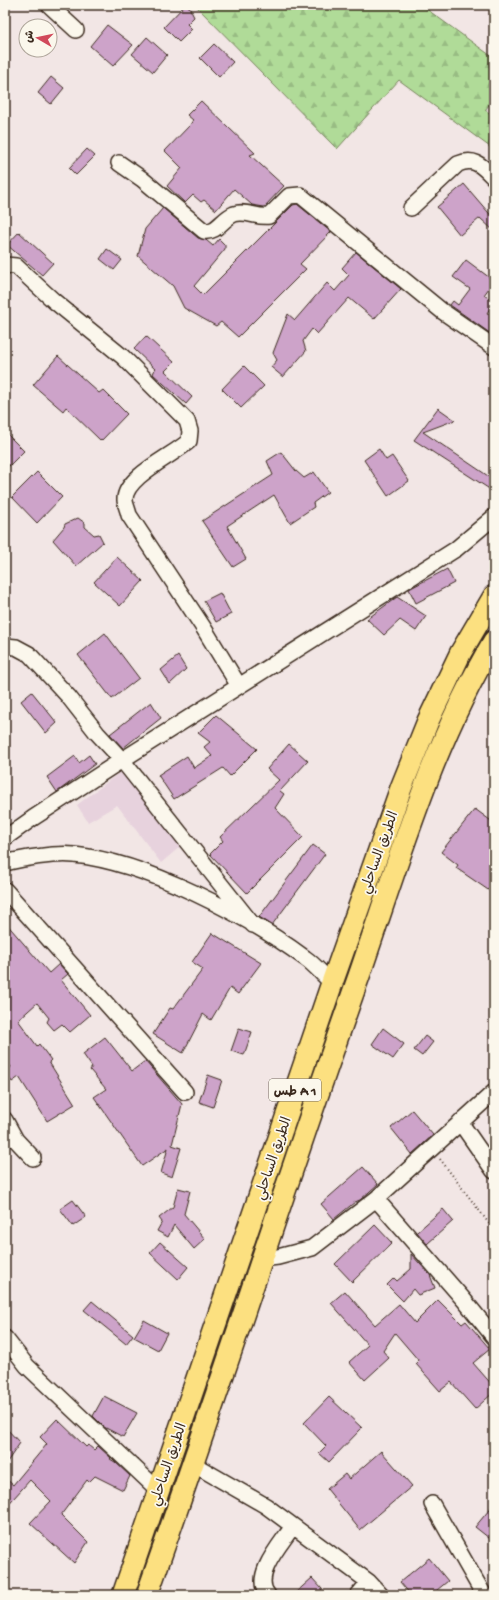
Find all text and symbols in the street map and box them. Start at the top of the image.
north arrow [18,18,58,58]
text: ش [23,30,37,44]
street label: الطريق الساحلي [358,809,405,897]
road number: طس A 1 [269,1079,321,1101]
street label: الطريق الساحلي [252,1115,298,1203]
street label: الطريق الساحلي [147,1421,193,1509]

